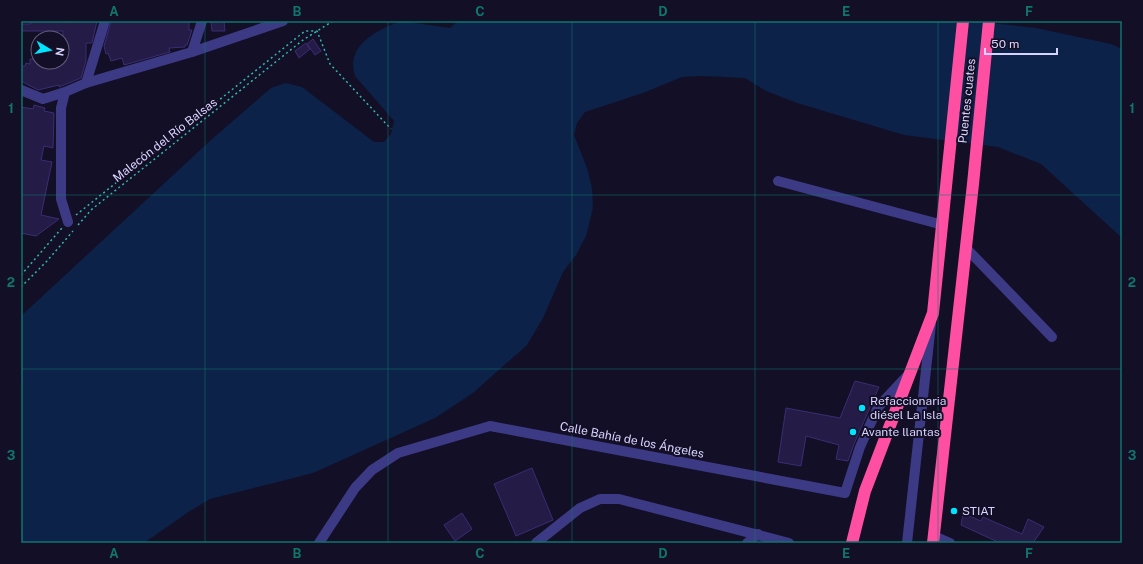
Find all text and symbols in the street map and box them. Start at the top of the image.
text: A [109,4,119,19]
text: B [293,4,302,19]
text: C [475,4,485,19]
text: D [658,4,668,19]
text: E [842,4,850,19]
text: F [1025,4,1033,19]
north arrow [30,30,70,70]
scale bar [985,30,1057,56]
text: 50 m [991,37,1019,51]
text: N [53,46,67,57]
street label: Puentes cuates [956,58,978,144]
street label: Malecón del Río Balsas [110,95,220,185]
text: 1 [8,101,14,116]
text: 1 [1129,101,1135,116]
text: 2 [7,275,15,290]
text: 2 [1128,275,1136,290]
place label: Refaccionaria diésel La Isla [870,394,946,422]
marker: Refaccionaria diésel La Isla [857,403,867,413]
street label: Calle Bahía de los Ángeles [559,419,705,461]
place label: Avante llantas [861,425,940,439]
marker: Avante llantas [848,427,858,437]
text: 3 [7,448,16,463]
text: 3 [1128,448,1137,463]
place label: STIAT [962,504,995,518]
marker: STIAT [949,506,959,516]
text: A [109,546,119,561]
text: B [293,546,302,561]
text: C [475,546,485,561]
text: D [658,546,668,561]
text: E [842,546,850,561]
text: F [1025,546,1033,561]

